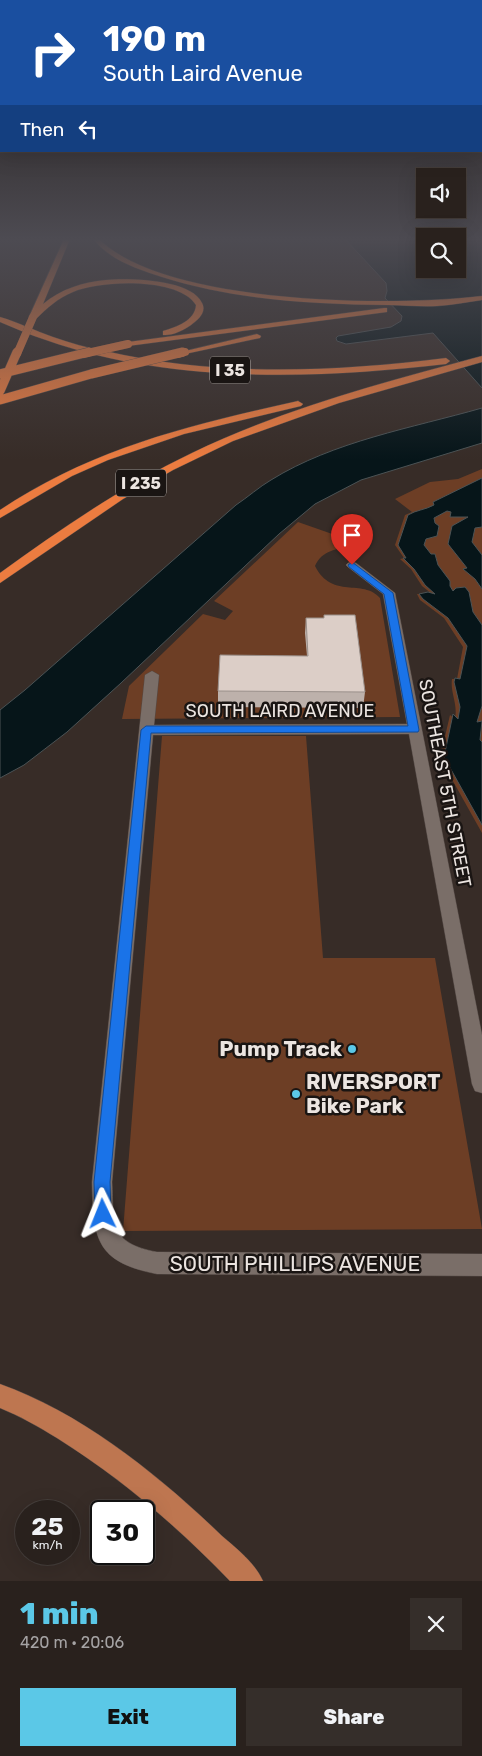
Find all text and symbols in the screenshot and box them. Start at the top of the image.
text: 190 m [103,18,206,60]
icon: right [20,20,85,85]
text: South Laird Avenue [103,60,303,87]
icon: left [74,115,102,143]
text: Then [20,118,64,141]
map controls [416,168,466,278]
button: sound [416,168,466,218]
button: search [416,228,466,278]
road number: I 35 [210,356,250,384]
road number: I 235 [116,469,166,496]
pin [331,514,373,565]
icon: arrive [338,521,366,549]
street label: SOUTHEAST 5TH STREET [414,677,476,889]
street label: SOUTH LAIRD AVENUE [186,700,374,722]
place label: Pump Track [219,1036,343,1061]
marker: Pump Track [346,1043,358,1055]
place label: RIVERSPORT Bike Park [306,1069,440,1118]
marker: RIVERSPORT Bike Park [290,1088,302,1100]
position arrow [76,1187,128,1239]
street label: SOUTH PHILLIPS AVENUE [170,1251,420,1276]
speed limit sign: 30 [90,1500,155,1565]
text: 25 [31,1512,64,1541]
text: km/h [33,1538,62,1552]
text: 1 min [20,1596,98,1632]
button: close [410,1598,462,1650]
text: 420 m · 20:06 [20,1633,124,1652]
button: Exit [20,1688,236,1746]
button: Share [246,1688,462,1746]

